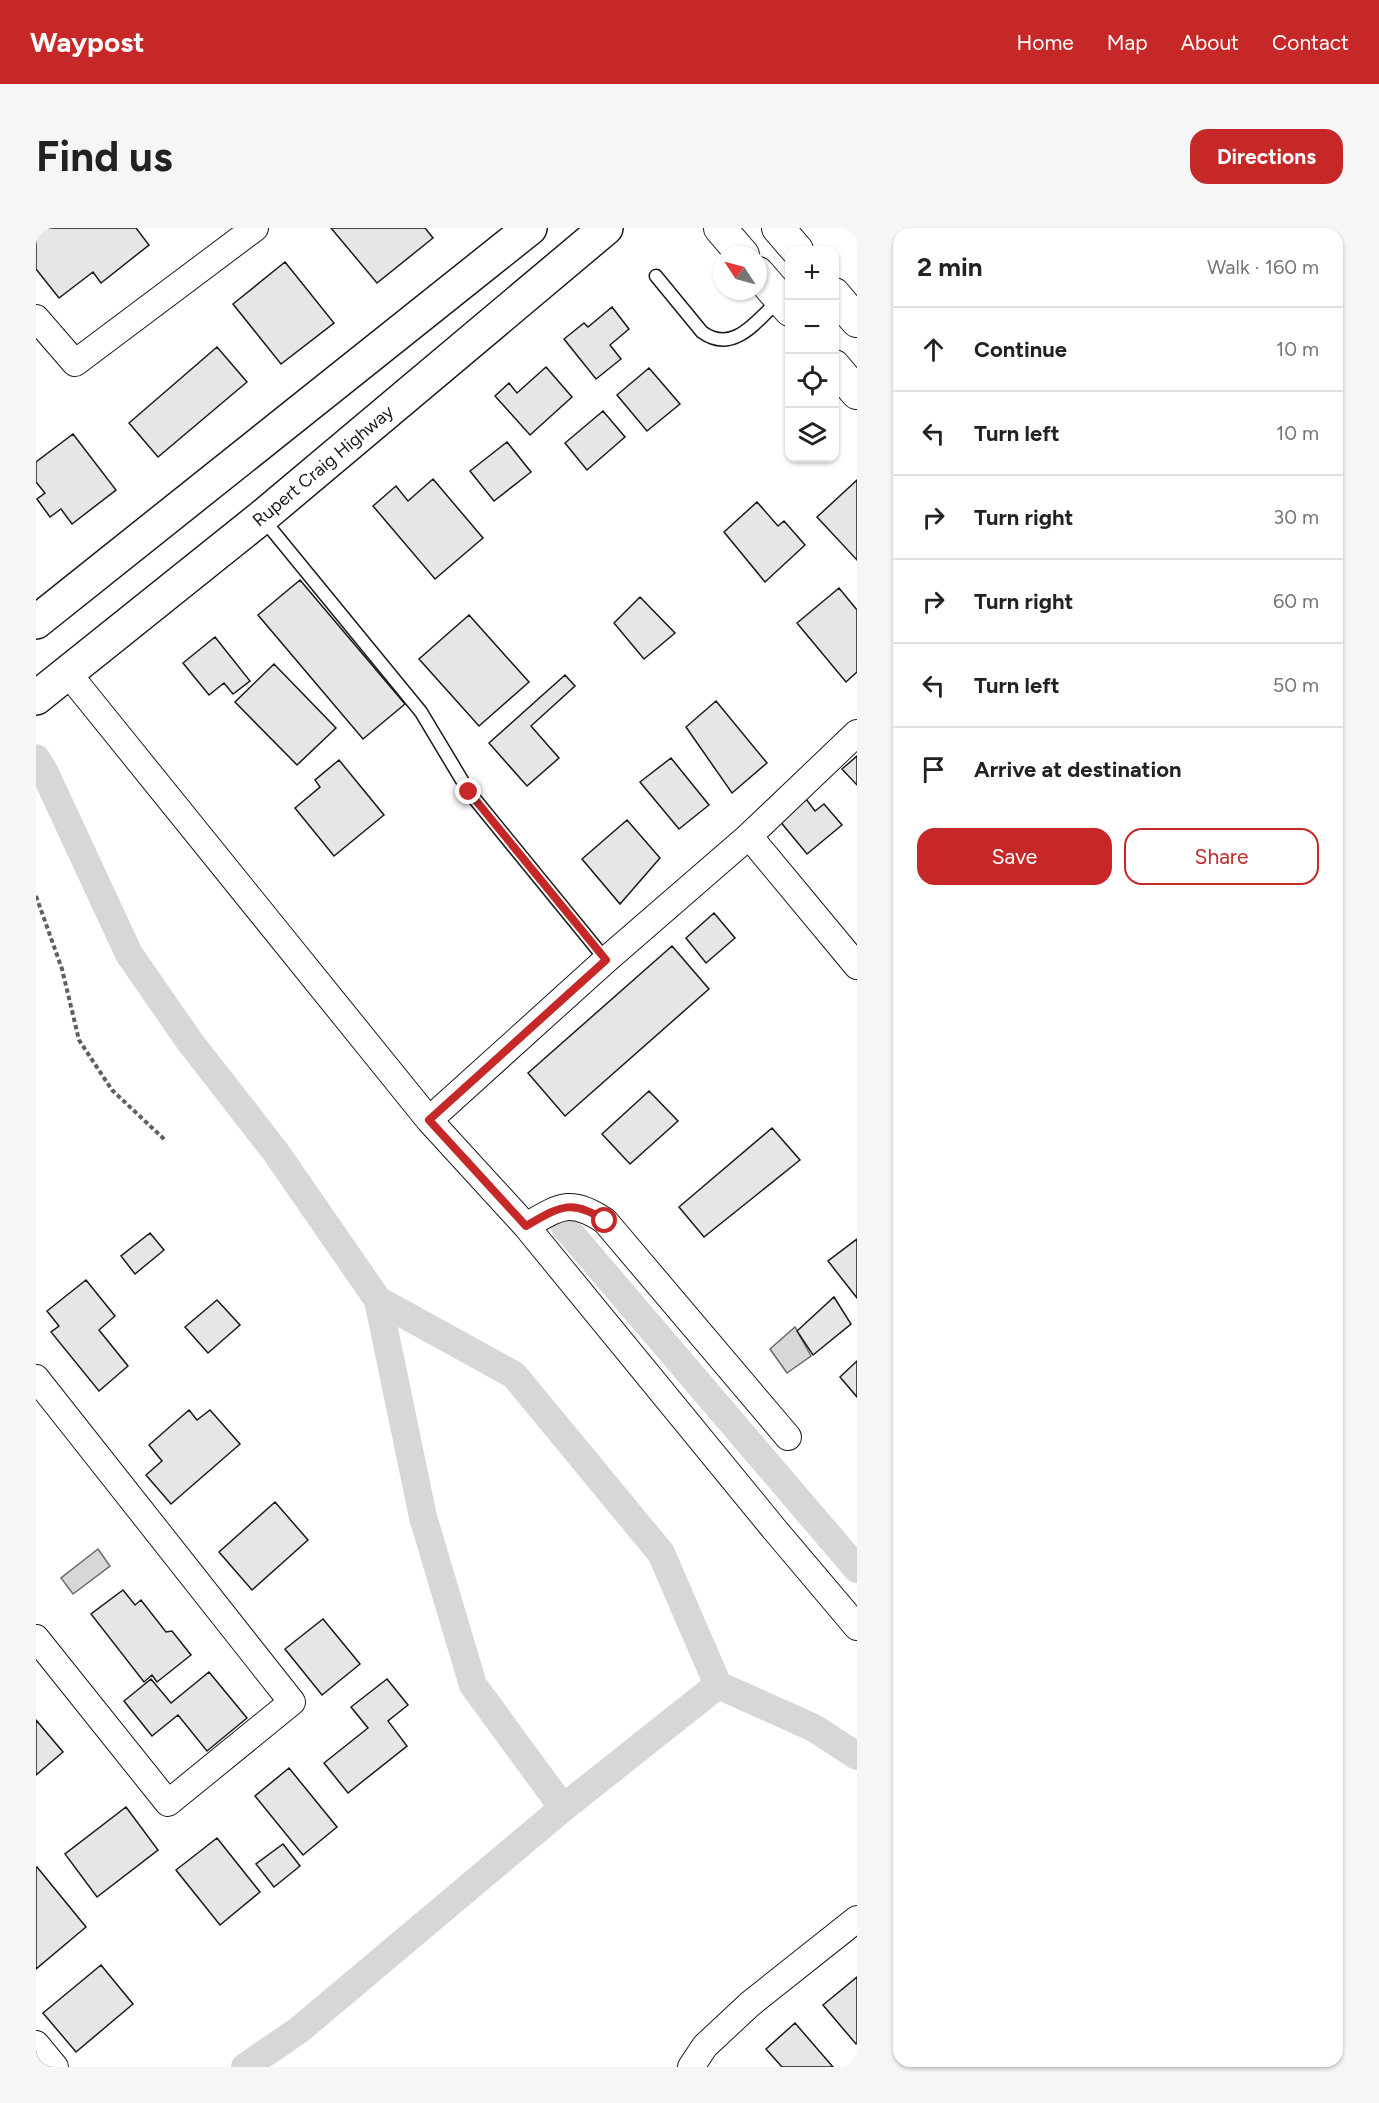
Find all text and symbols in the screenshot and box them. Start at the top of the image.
text: Waypost [30,25,144,59]
text: Home [1017,30,1074,55]
text: Map [1107,30,1148,55]
text: About [1181,30,1239,55]
text: Contact [1272,30,1349,55]
button: Directions [1190,129,1343,184]
text: Find us [36,131,173,182]
north arrow [713,246,767,300]
map controls [785,246,839,462]
button: + [785,246,839,300]
text: 2 min [917,251,983,283]
text: Walk · 160 m [1207,255,1319,279]
button: − [785,300,839,354]
icon: ahead [917,333,950,366]
text: Continue [974,336,1067,363]
text: 10 m [1276,337,1319,361]
button: locate [785,354,839,408]
street label: Rupert Craig Highway [248,400,398,531]
button: layers [785,408,839,462]
icon: left [917,417,950,450]
text: Turn left [974,420,1060,447]
text: 10 m [1276,421,1319,445]
icon: right [917,501,950,534]
text: Turn right [974,504,1073,531]
text: 30 m [1273,505,1319,529]
icon: right [917,585,950,618]
text: Turn right [974,588,1073,615]
text: 60 m [1273,589,1319,613]
icon: left [917,669,950,702]
text: Turn left [974,672,1060,699]
text: 50 m [1273,673,1319,697]
icon: arrive [917,753,950,786]
text: Arrive at destination [974,756,1182,783]
route end [455,778,481,804]
button: Save [917,828,1112,885]
button: Share [1124,828,1319,885]
route start [591,1207,617,1233]

